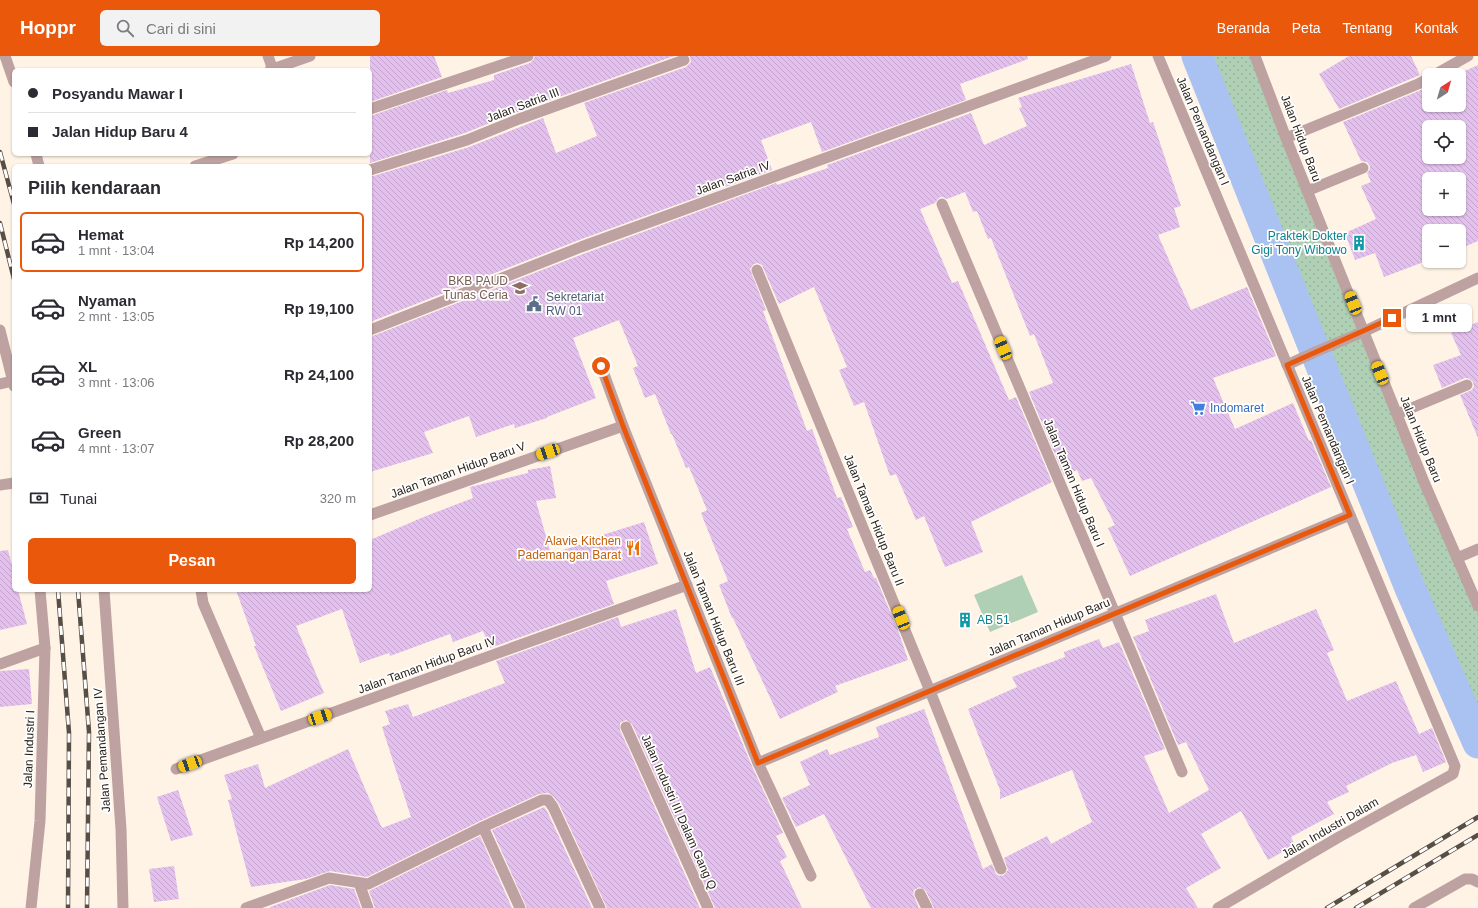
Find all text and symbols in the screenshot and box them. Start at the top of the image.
search box [100,10,380,46]
text: Hoppr [20,17,76,38]
icon: search [114,17,136,39]
text: Cari di sini [146,20,216,37]
text: Beranda [1217,20,1270,36]
text: Peta [1292,20,1321,36]
text: Tentang [1343,20,1392,36]
text: Kontak [1414,20,1458,36]
north arrow [1422,68,1466,112]
map controls [1422,68,1466,268]
street label: Jalan Pemandangan I [1174,75,1232,187]
text: Posyandu Mawar I [52,85,183,102]
street label: Jalan Satria III [485,85,561,125]
street label: Jalan Hidup Baru [1278,93,1324,183]
button: locate [1422,120,1466,164]
text: Jalan Hidup Baru 4 [52,123,188,140]
street label: Jalan Satria IV [694,158,772,198]
button: + [1422,172,1466,216]
text: Pilih kendaraan [28,178,161,198]
icon: car [30,224,66,260]
button: − [1422,224,1466,268]
text: Hemat [78,226,124,243]
place label: Praktek Dokter Gigi Tony Wibowo [1251,229,1347,257]
text: Rp 14,200 [284,234,354,251]
building icon: Praktek Dokter Gigi Tony Wibowo [1350,234,1368,252]
text: 1 mnt · 13:04 [78,243,155,258]
place label: BKB PAUD Tunas Ceria [443,274,508,302]
school or university icon: BKB PAUD Tunas Ceria [511,279,529,297]
icon: car [30,290,66,326]
place label: Sekretariat RW 01 [546,290,605,318]
car [1343,290,1363,316]
text: Nyaman [78,292,136,309]
public building icon: Sekretariat RW 01 [525,295,543,313]
text: Rp 19,100 [284,300,354,317]
callout: 1 mnt [1406,304,1472,332]
text: 2 mnt · 13:05 [78,309,155,324]
route end [1383,309,1401,327]
text: 1 mnt [1422,310,1456,325]
car [993,335,1013,361]
icon: car [30,356,66,392]
route start [592,357,610,375]
text: XL [78,358,97,375]
car [1370,360,1390,386]
text: Rp 24,100 [284,366,354,383]
street label: Jalan Pemandangan I [1299,374,1357,486]
text: 3 mnt · 13:06 [78,375,155,390]
street label: Jalan Hidup Baru [1397,394,1445,484]
supermarket icon: Indomaret [1189,399,1207,417]
place label: Indomaret [1210,401,1265,415]
street label: Jalan Taman Hidup Baru I [1041,417,1107,549]
icon: car [30,422,66,458]
text: Green [78,424,121,441]
text: Rp 28,200 [284,432,354,449]
street label: Jalan Taman Hidup Baru V [389,439,527,501]
text: 4 mnt · 13:07 [78,441,155,456]
car [535,442,561,462]
street label: Jalan Taman Hidup Baru II [841,452,907,588]
icon: cash [28,487,50,509]
text: Tunai [60,490,97,507]
text: 320 m [320,491,356,506]
place label: Alavie Kitchen Pademangan Barat [518,534,622,562]
button: Pesan [28,538,356,584]
restaurant icon: Alavie Kitchen Pademangan Barat [624,539,642,557]
street label: Jalan Taman Hidup Baru III [680,548,748,688]
street label: Jalan Taman Hidup Baru [986,595,1112,659]
car [891,605,911,631]
building icon: AB 51 [956,611,974,629]
place label: AB 51 [977,613,1010,627]
street label: Jalan Taman Hidup Baru IV [356,633,498,697]
street label: Jalan Pemandangan IV [91,687,113,813]
car [307,707,333,727]
street label: Jalan Industri I [21,710,37,788]
street label: Jalan Industri III Dalam Gang Q [638,732,720,892]
car [177,754,203,774]
street label: Jalan Industri Dalam [1279,795,1381,861]

